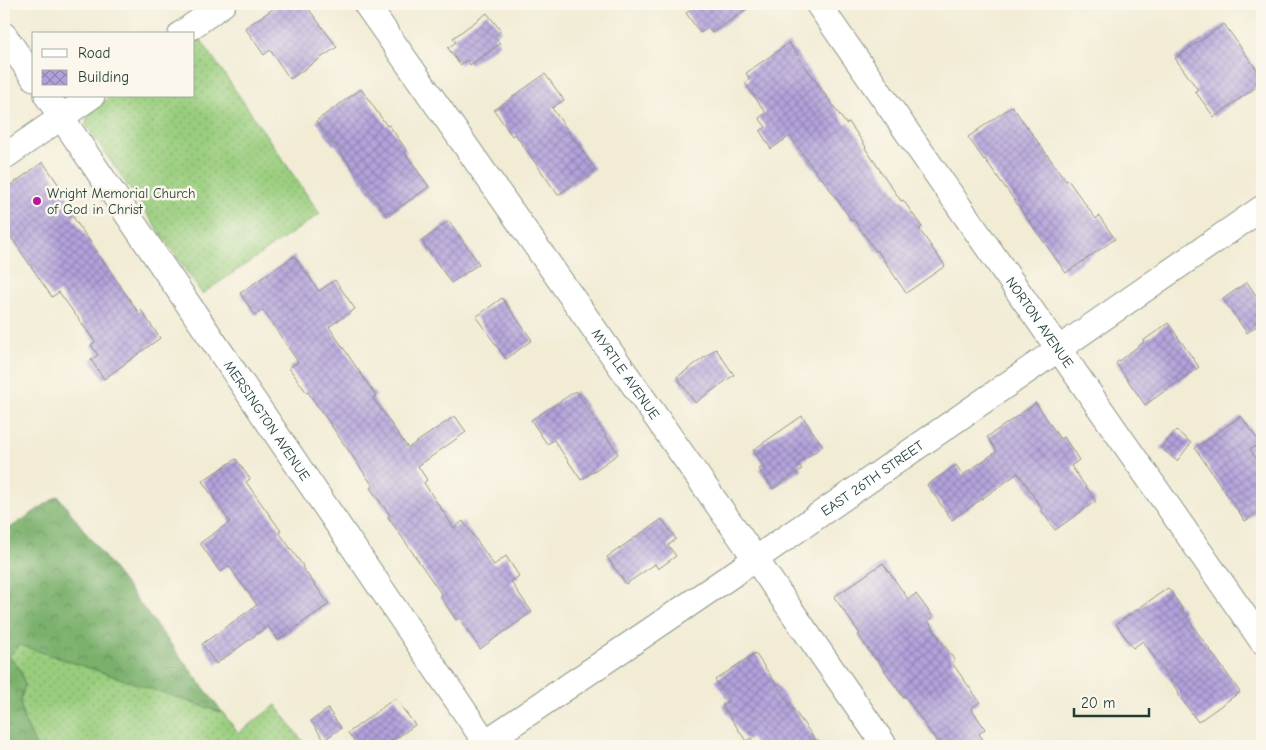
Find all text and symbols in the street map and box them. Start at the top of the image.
legend [32,32,195,98]
text: Road [78,44,110,62]
text: Building [78,68,129,86]
place label: Wright Memorial Church of God in Christ [47,185,196,218]
marker: Wright Memorial Church of God in Christ [31,195,43,207]
street label: NORTON AVENUE [1002,274,1077,371]
street label: MYRTLE AVENUE [588,326,663,423]
street label: MERSINGTON AVENUE [220,357,313,484]
street label: EAST 26TH STREET [818,437,928,520]
scale bar [1074,685,1148,717]
text: 20 m [1081,694,1115,712]

